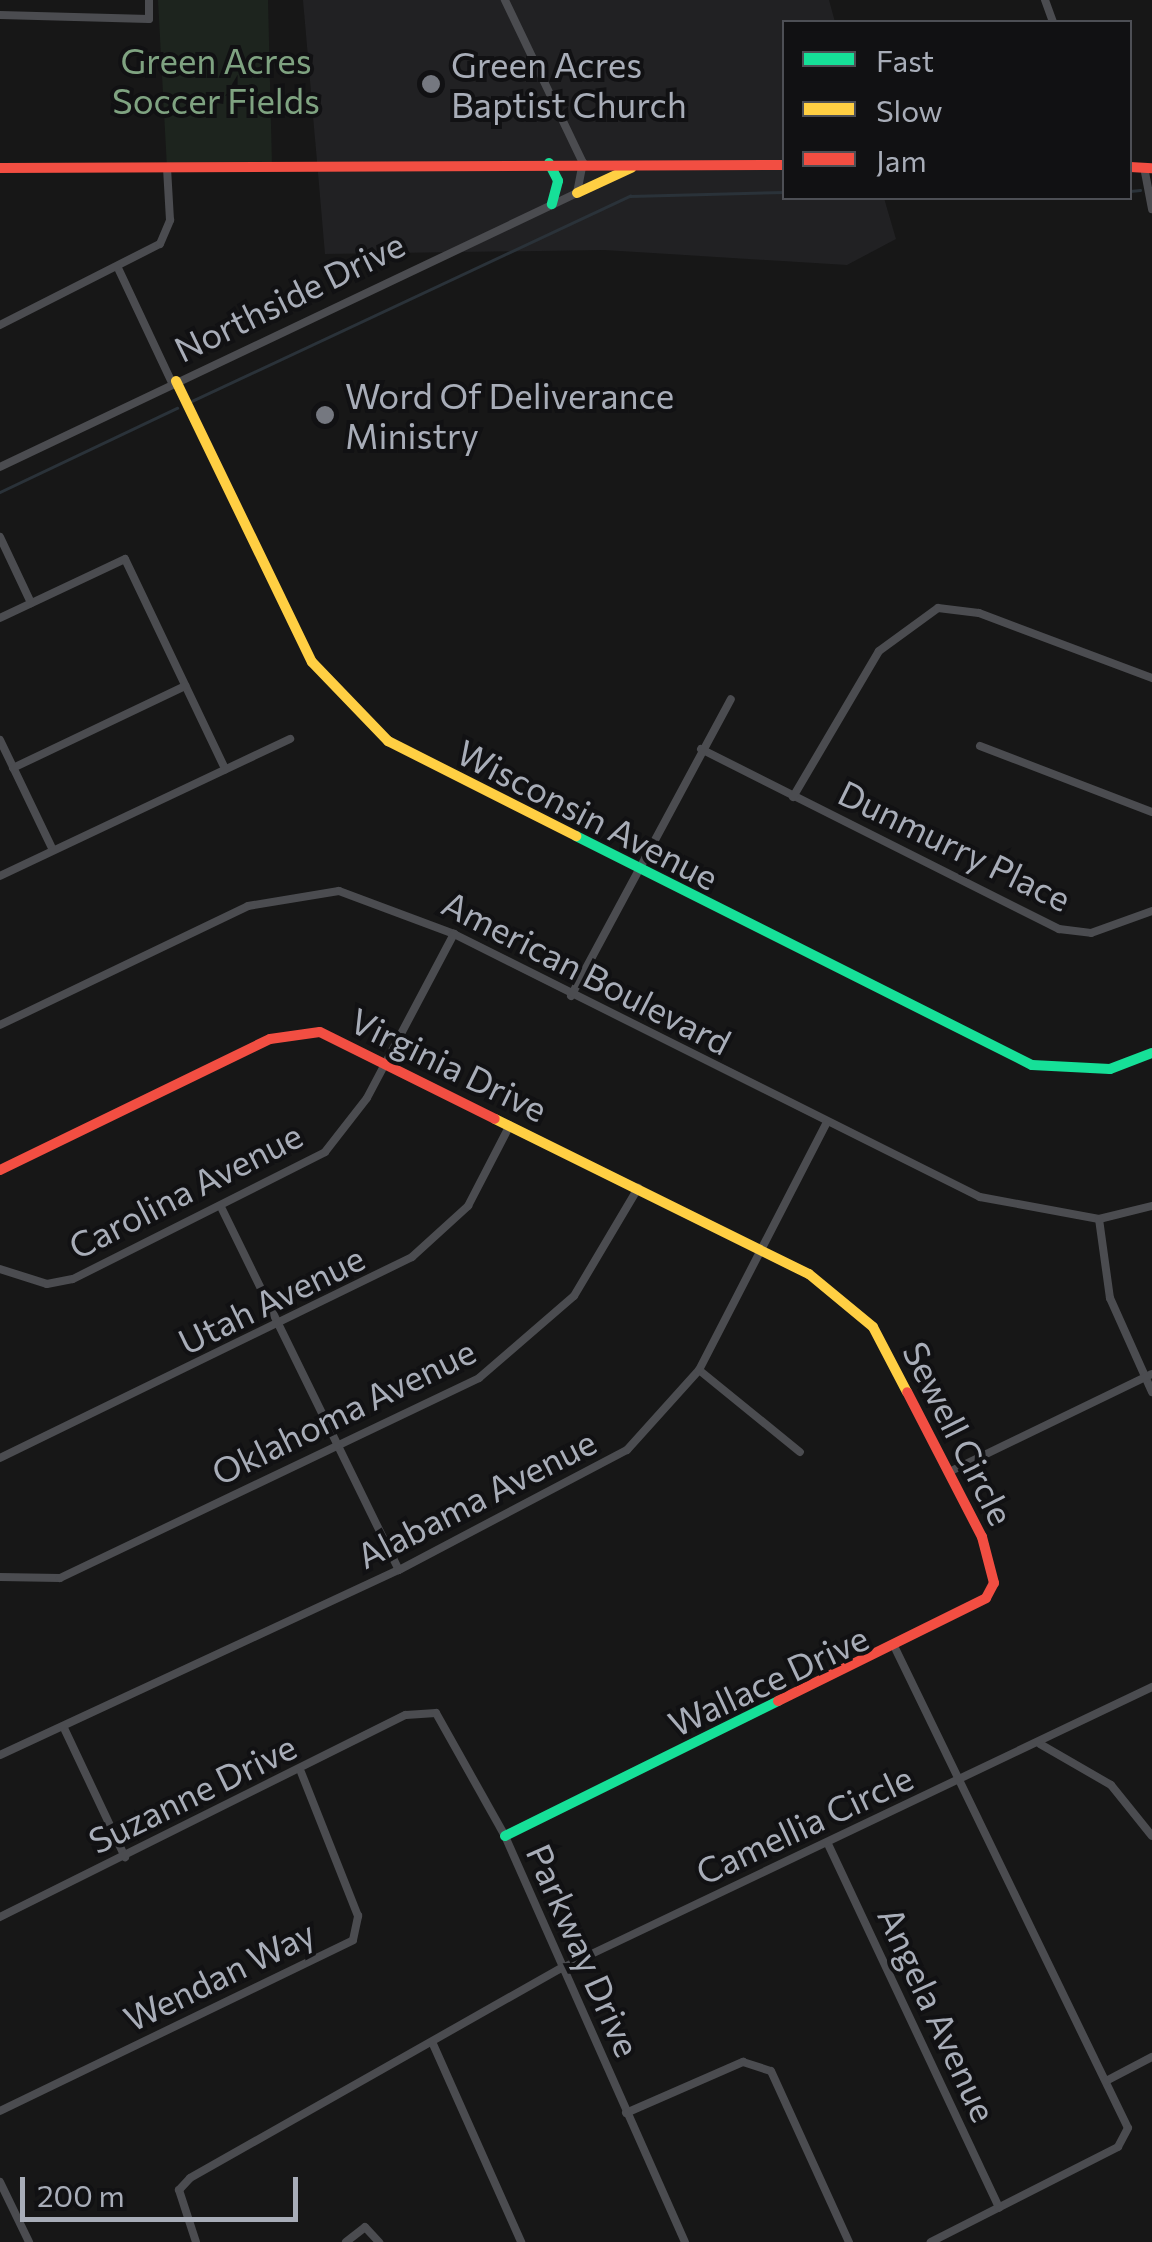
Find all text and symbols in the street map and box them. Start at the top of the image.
legend [782,20,1132,200]
park label: Green Acres Soccer Fields [112,39,320,121]
text: Fast [876,41,934,78]
place label: Green Acres Baptist Church [451,43,687,125]
marker: Green Acres Baptist Church [420,73,442,95]
text: Slow [876,91,943,128]
text: Jam [876,141,927,178]
street label: Northside Drive [167,222,411,370]
place label: Word Of Deliverance Ministry [345,374,674,456]
marker: Word Of Deliverance Ministry [314,404,336,426]
street label: Wisconsin Avenue [450,730,726,898]
street label: Dunmurry Place [832,771,1078,919]
street label: American Boulevard [436,881,738,1063]
street label: Virginia Drive [344,998,554,1130]
street label: Carolina Avenue [61,1113,309,1267]
street label: Utah Avenue [171,1236,371,1362]
street label: Oklahoma Avenue [204,1329,482,1493]
street label: Sewell Circle [895,1334,1023,1532]
street label: Alabama Avenue [349,1420,603,1576]
street label: Wallace Drive [662,1615,874,1745]
street label: Suzanne Drive [81,1725,303,1861]
street label: Camellia Circle [689,1756,919,1892]
street label: Parkway Drive [518,1837,650,2063]
street label: Angela Avenue [870,1900,1006,2128]
street label: Wendan Way [117,1911,321,2039]
scale bar [25,2157,302,2219]
text: 200 m [37,2176,125,2213]

